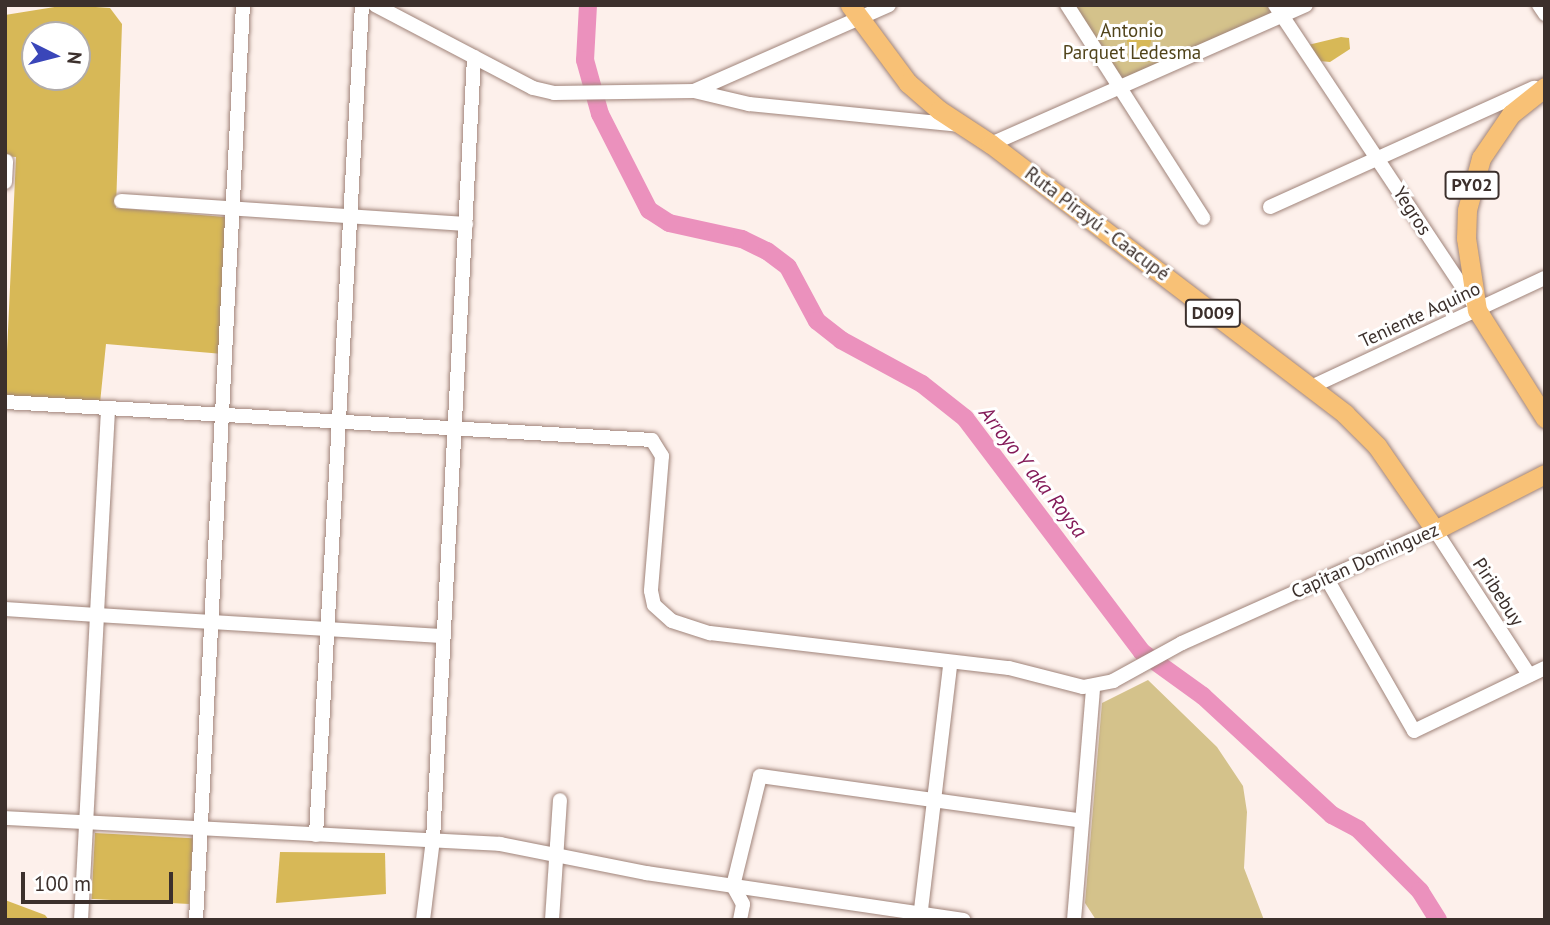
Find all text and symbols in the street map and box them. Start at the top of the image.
park label: Antonio Parquet Ledesma [1063,20,1201,64]
north arrow [21,21,91,91]
text: N [62,51,87,65]
street label: Ruta Pirayú - Caacupé [1019,161,1175,287]
road number: PY02 [1444,170,1500,200]
street label: Yegros [1388,182,1436,240]
street label: Teniente Aquino [1356,277,1484,353]
road number: D009 [1183,298,1243,328]
water label: Arroyo Y aka Roysa [974,401,1092,543]
street label: Capitan Dominguez [1288,518,1442,604]
street label: Piribebuy [1468,554,1528,630]
scale bar [24,858,177,902]
text: 100 m [34,870,91,897]

